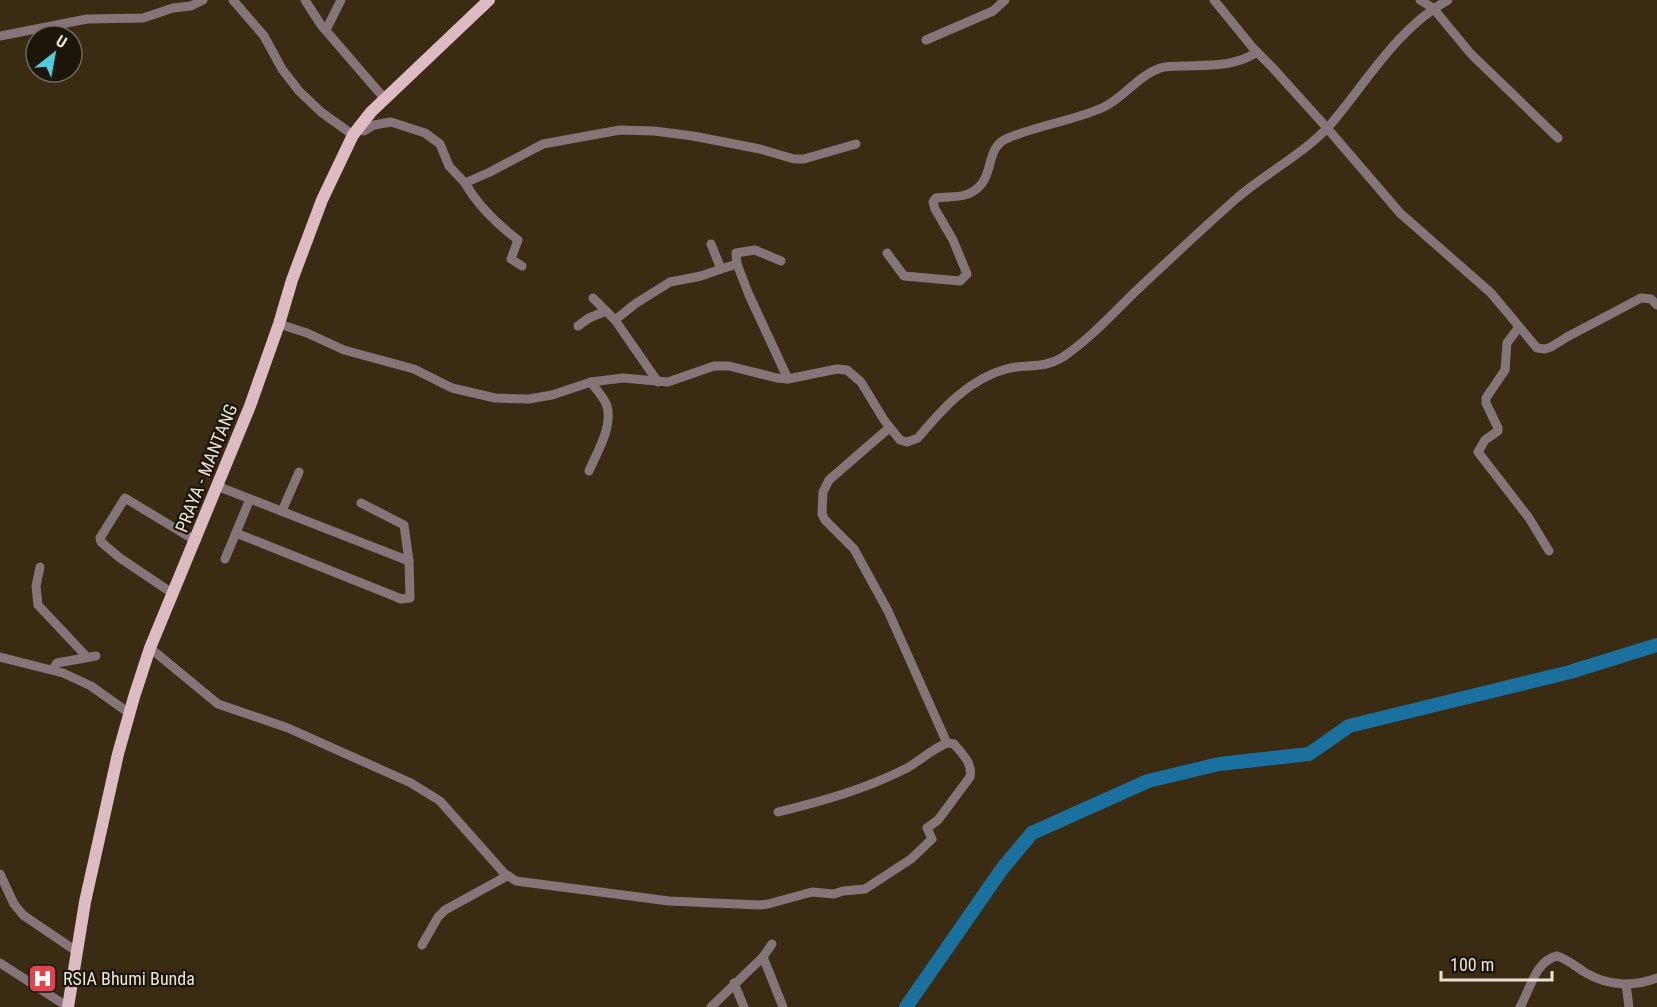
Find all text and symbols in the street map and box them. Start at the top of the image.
north arrow [24,24,84,84]
text: U [53,31,70,52]
street label: PRAYA - MANTANG [171,401,241,535]
scale bar [1441,944,1552,982]
text: 100 m [1450,954,1494,975]
hospital icon: RSIA Bhumi Bunda [26,962,58,994]
place label: RSIA Bhumi Bunda [63,968,195,989]

